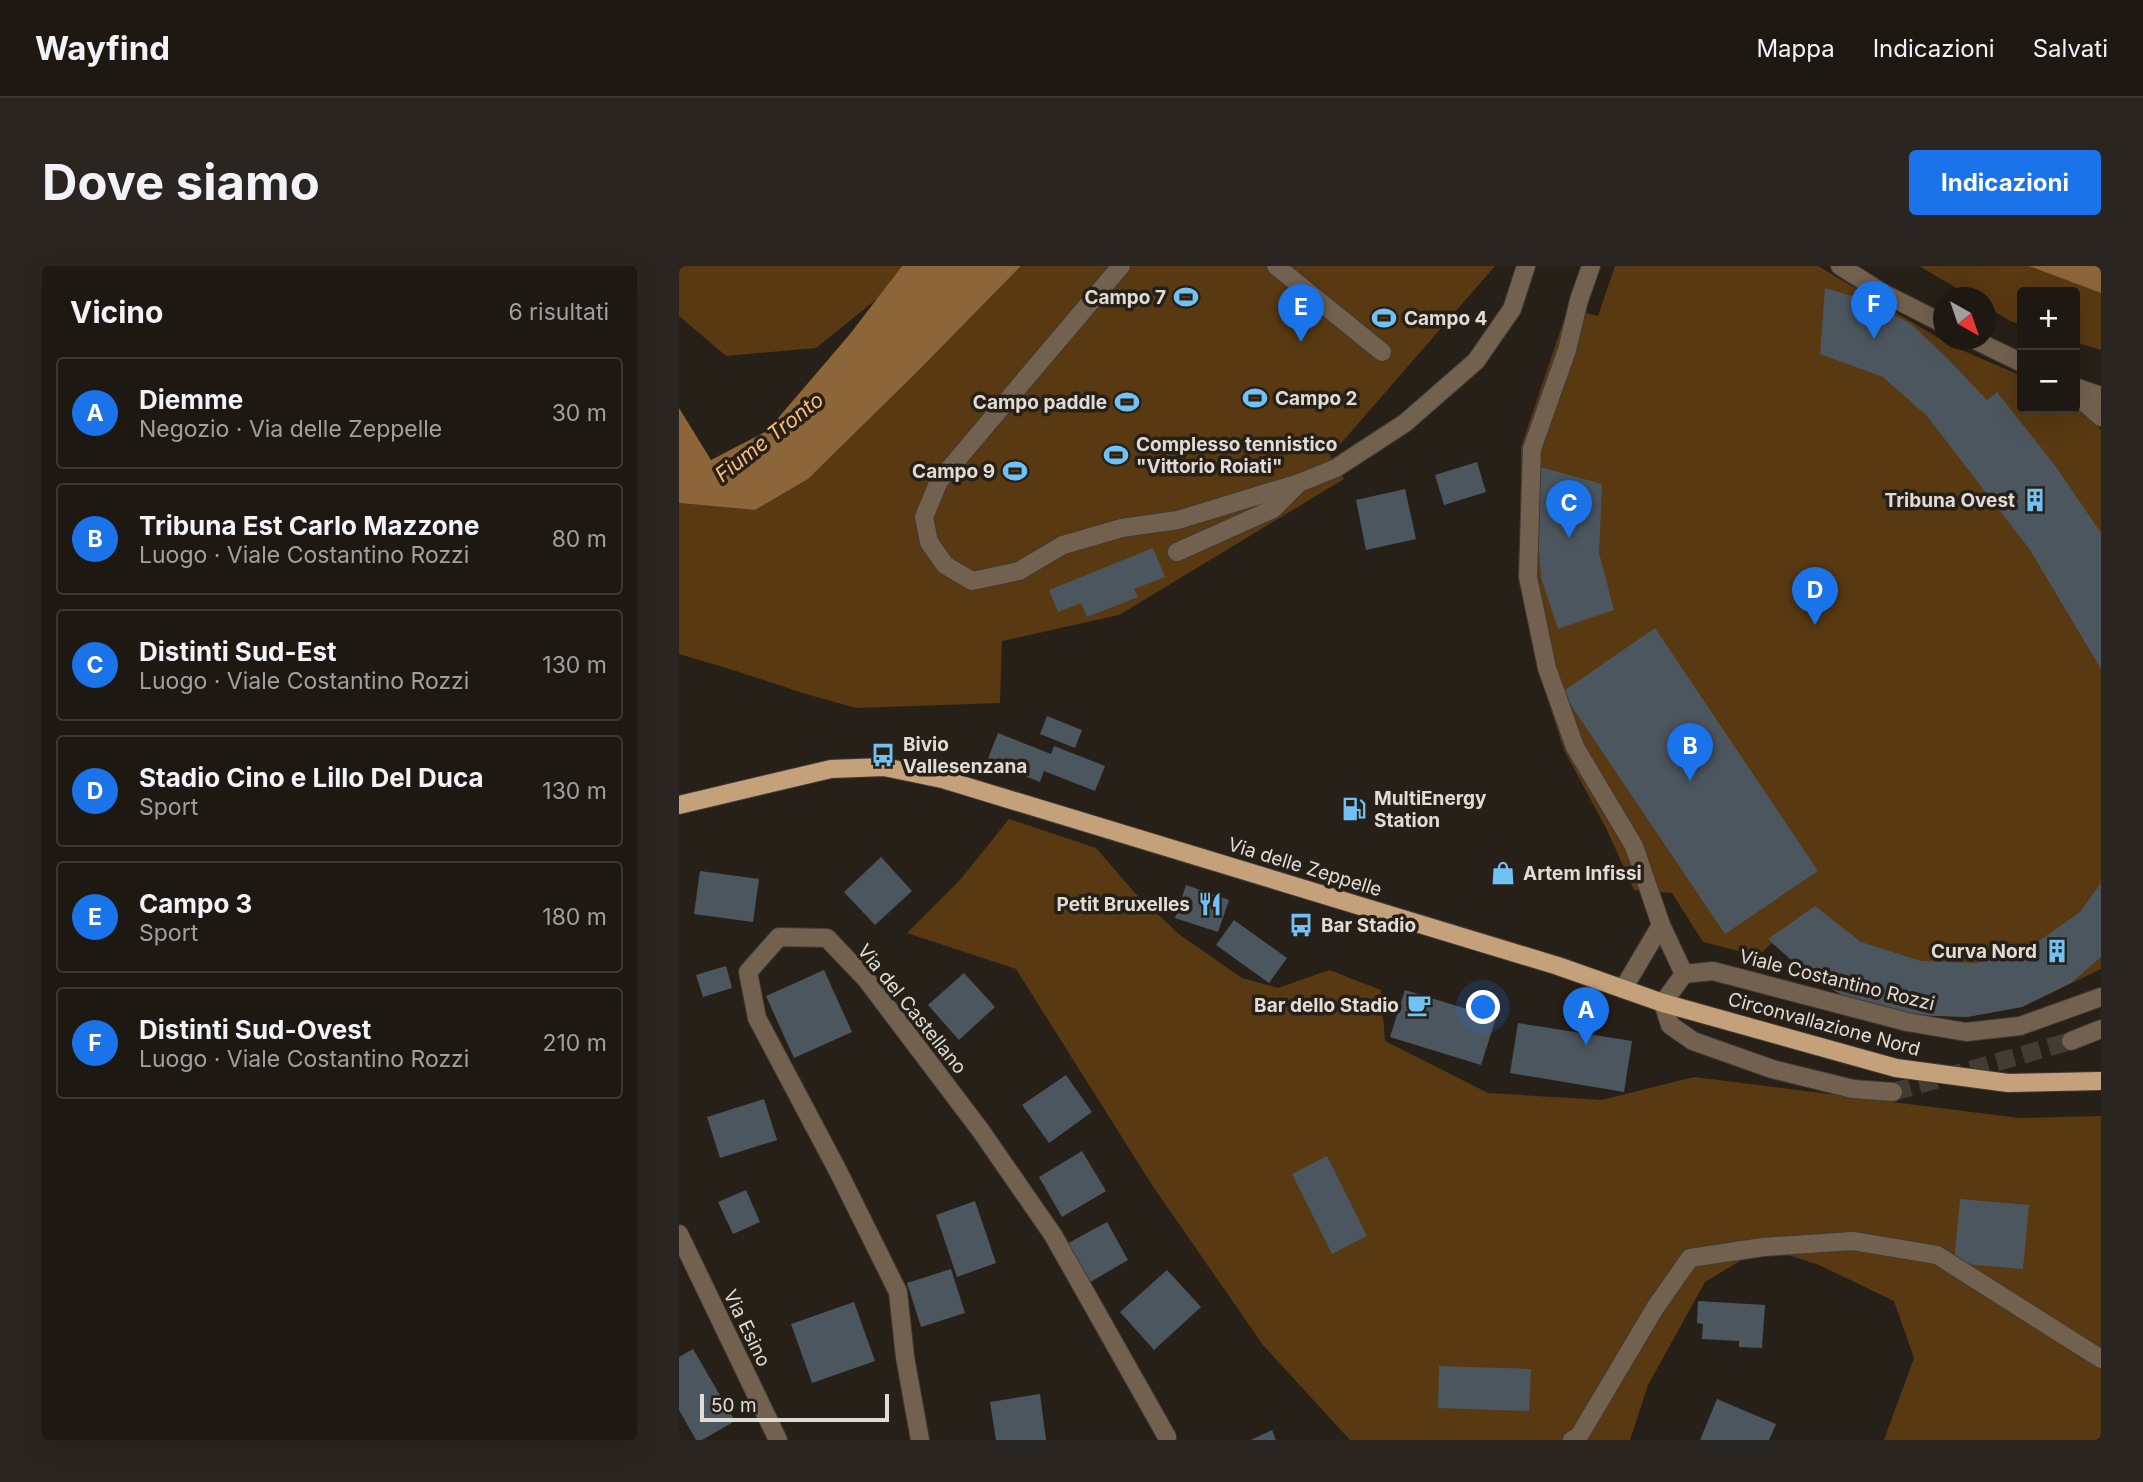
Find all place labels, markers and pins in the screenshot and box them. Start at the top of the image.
pin: F [1851,281,1897,339]
sports icon: Campo 7 [1172,283,1200,311]
pin: E [1278,284,1324,342]
place label: Campo 7 [1084,286,1166,309]
sports icon: Campo 4 [1370,304,1398,332]
place label: Campo 4 [1404,307,1487,330]
sports icon: Campo 2 [1241,384,1269,412]
place label: Campo 2 [1275,387,1358,410]
sports icon: Campo paddle [1113,388,1141,416]
place label: Campo paddle [973,391,1107,414]
place label: Complesso tennistico "Vittorio Roiati" [1136,433,1337,478]
sports icon: Complesso tennistico "Vittorio Roiati" [1102,441,1130,469]
sports icon: Campo 9 [1001,457,1029,485]
place label: Campo 9 [912,460,995,483]
pin: C [1546,480,1592,538]
building icon: Tribuna Ovest [2021,486,2049,514]
place label: Tribuna Ovest [1885,489,2015,512]
pin: D [1792,567,1838,625]
pin: B [1667,723,1713,781]
place label: Bivio Vallesenzana [903,733,1027,778]
bus stop icon: Bivio Vallesenzana [869,741,897,769]
place label: MultiEnergy Station [1374,787,1487,832]
fuel station icon: MultiEnergy Station [1340,795,1368,823]
shop icon: Artem Infissi [1489,859,1517,887]
place label: Artem Infissi [1523,862,1642,885]
restaurant icon: Petit Bruxelles [1196,890,1224,918]
place label: Petit Bruxelles [1057,893,1190,916]
bus stop icon: Bar Stadio [1287,911,1315,939]
place label: Bar Stadio [1321,914,1416,937]
building icon: Curva Nord [2043,937,2071,965]
place label: Curva Nord [1931,940,2037,963]
pin: A [1563,987,1609,1045]
cafe icon: Bar dello Stadio [1405,991,1433,1019]
place label: Bar dello Stadio [1254,994,1399,1017]

